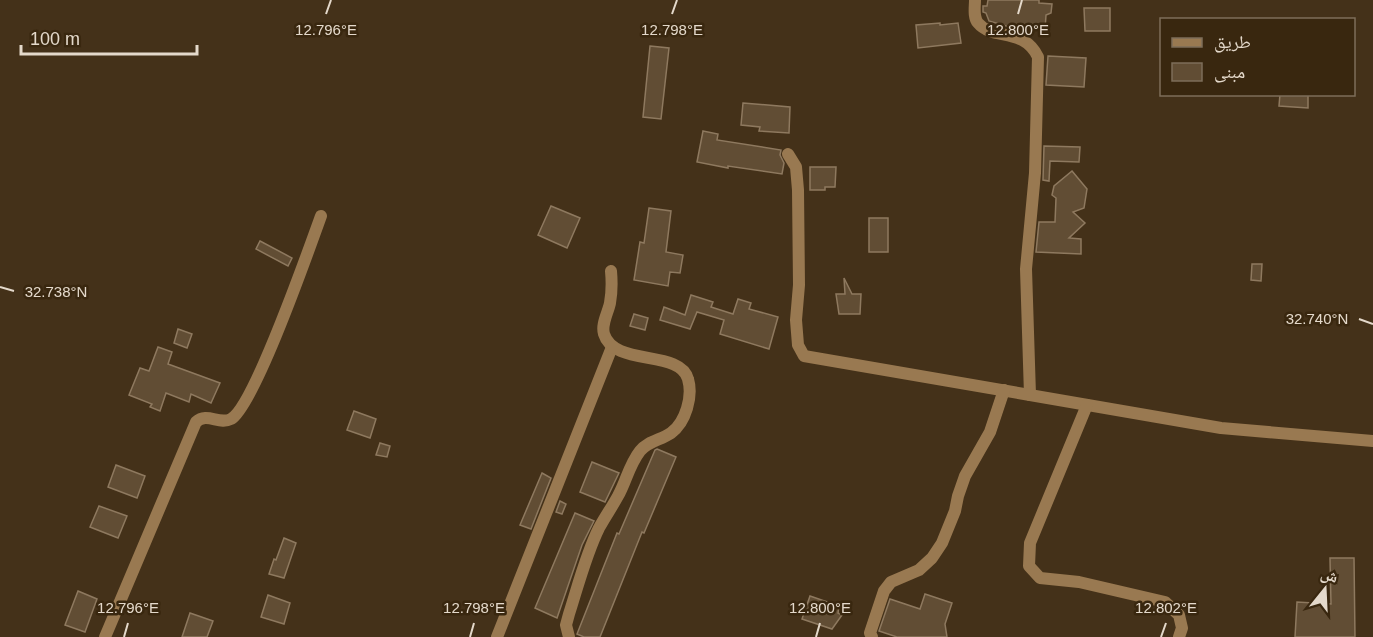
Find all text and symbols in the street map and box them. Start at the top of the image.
scale bar [21,18,196,56]
legend [1160,18,1355,96]
text: 12.796°E [295,21,357,38]
text: 12.798°E [641,21,703,38]
text: 12.800°E [987,21,1049,38]
text: 100 m [30,29,80,49]
text: طريق [1214,32,1251,53]
text: مبنى [1214,62,1245,83]
text: 32.738°N [25,283,87,300]
text: 32.740°N [1286,310,1348,327]
north arrow [1295,559,1355,619]
text: ش [1318,565,1340,587]
text: 12.796°E [97,599,159,616]
text: 12.798°E [443,599,505,616]
text: 12.800°E [789,599,851,616]
text: 12.802°E [1135,599,1197,616]

